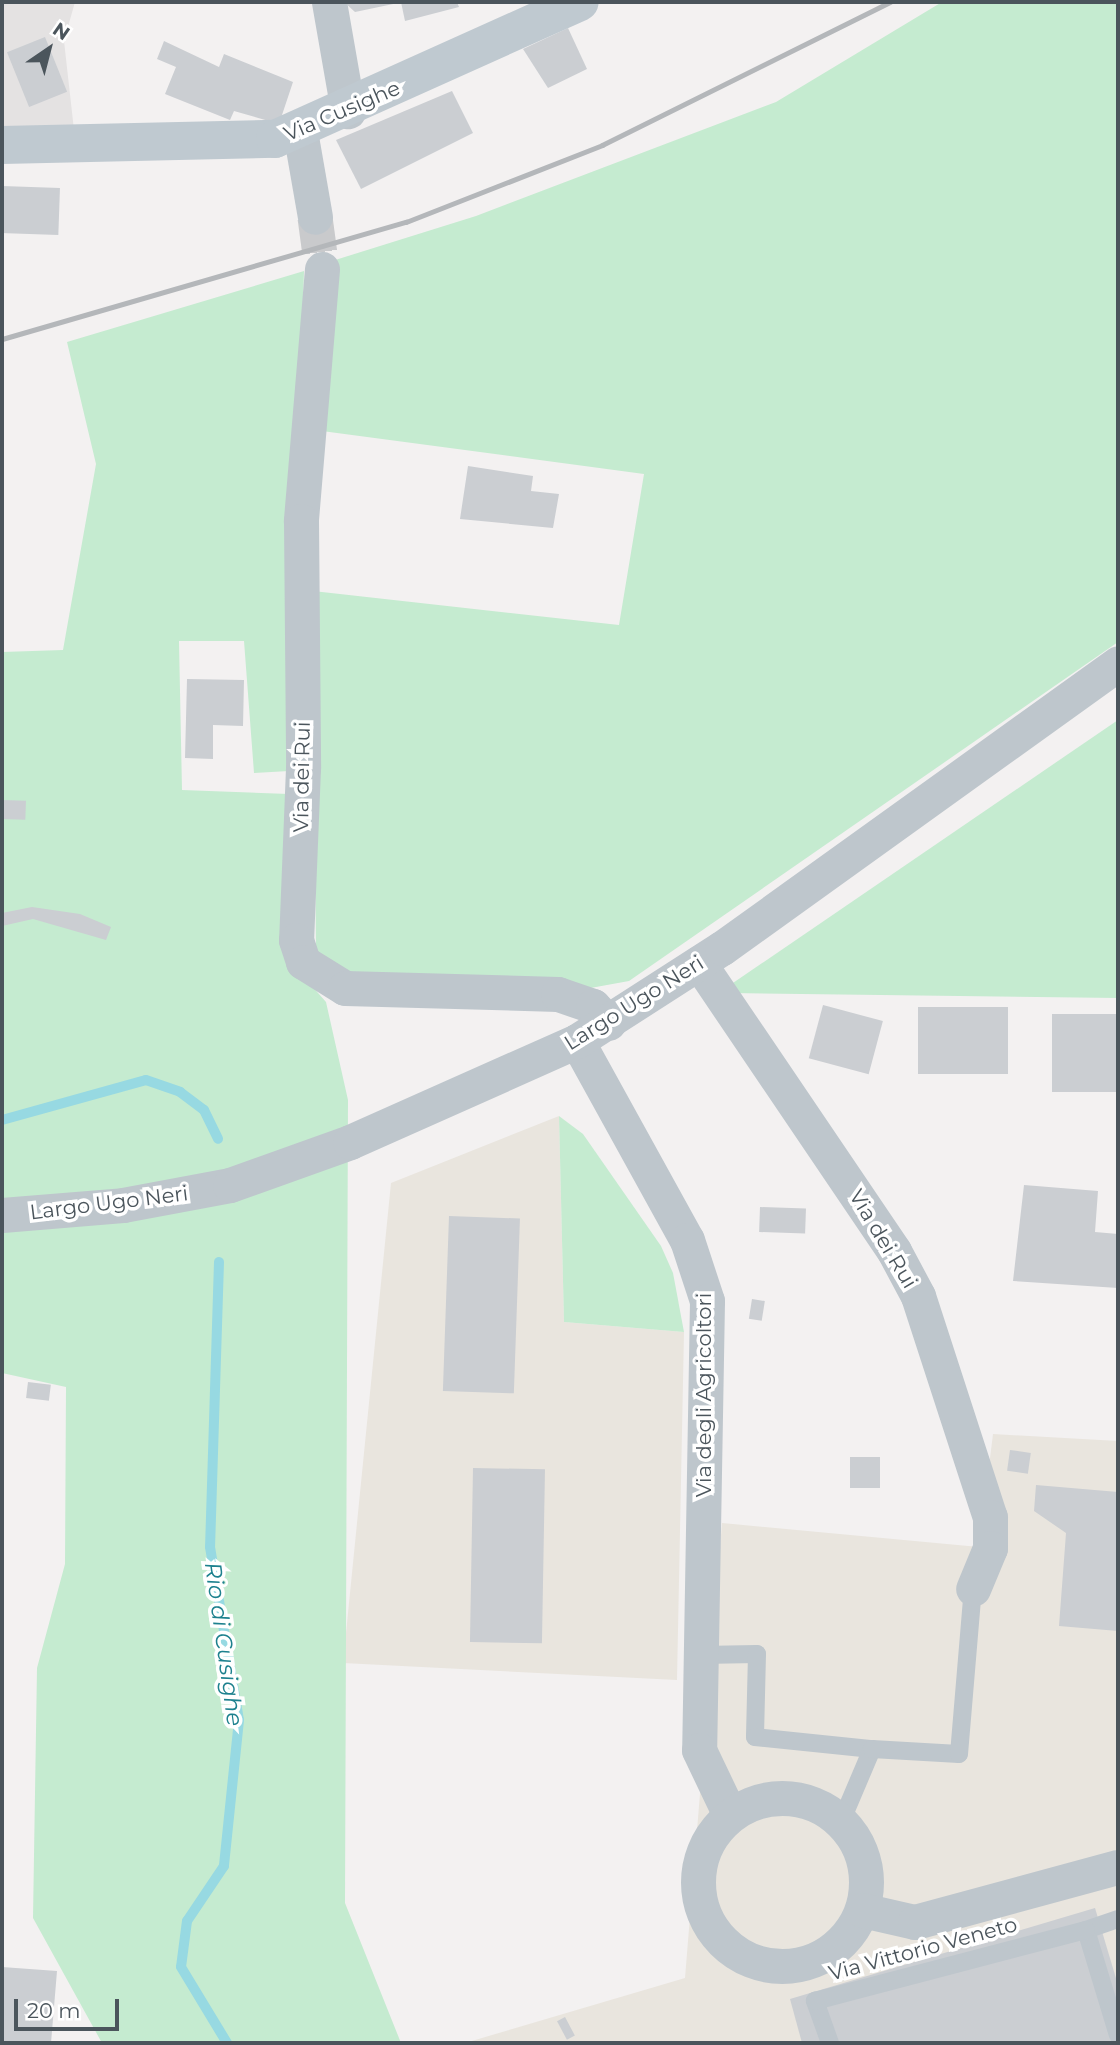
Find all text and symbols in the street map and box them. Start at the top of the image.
north arrow [14,14,84,84]
text: N [48,18,74,45]
street label: Via Cusighe [280,75,404,147]
street label: Via dei Rui [288,721,316,833]
street label: Largo Ugo Neri [560,950,708,1056]
street label: Largo Ugo Neri [28,1181,190,1225]
street label: Via dei Rui [844,1185,922,1293]
street label: Via degli Agricoltori [691,1293,717,1497]
water label: Rio di Cusighe [199,1560,249,1728]
street label: Via Vittorio Veneto [826,1912,1020,1986]
scale bar [18,1986,122,2030]
text: 20 m [27,1998,81,2023]

